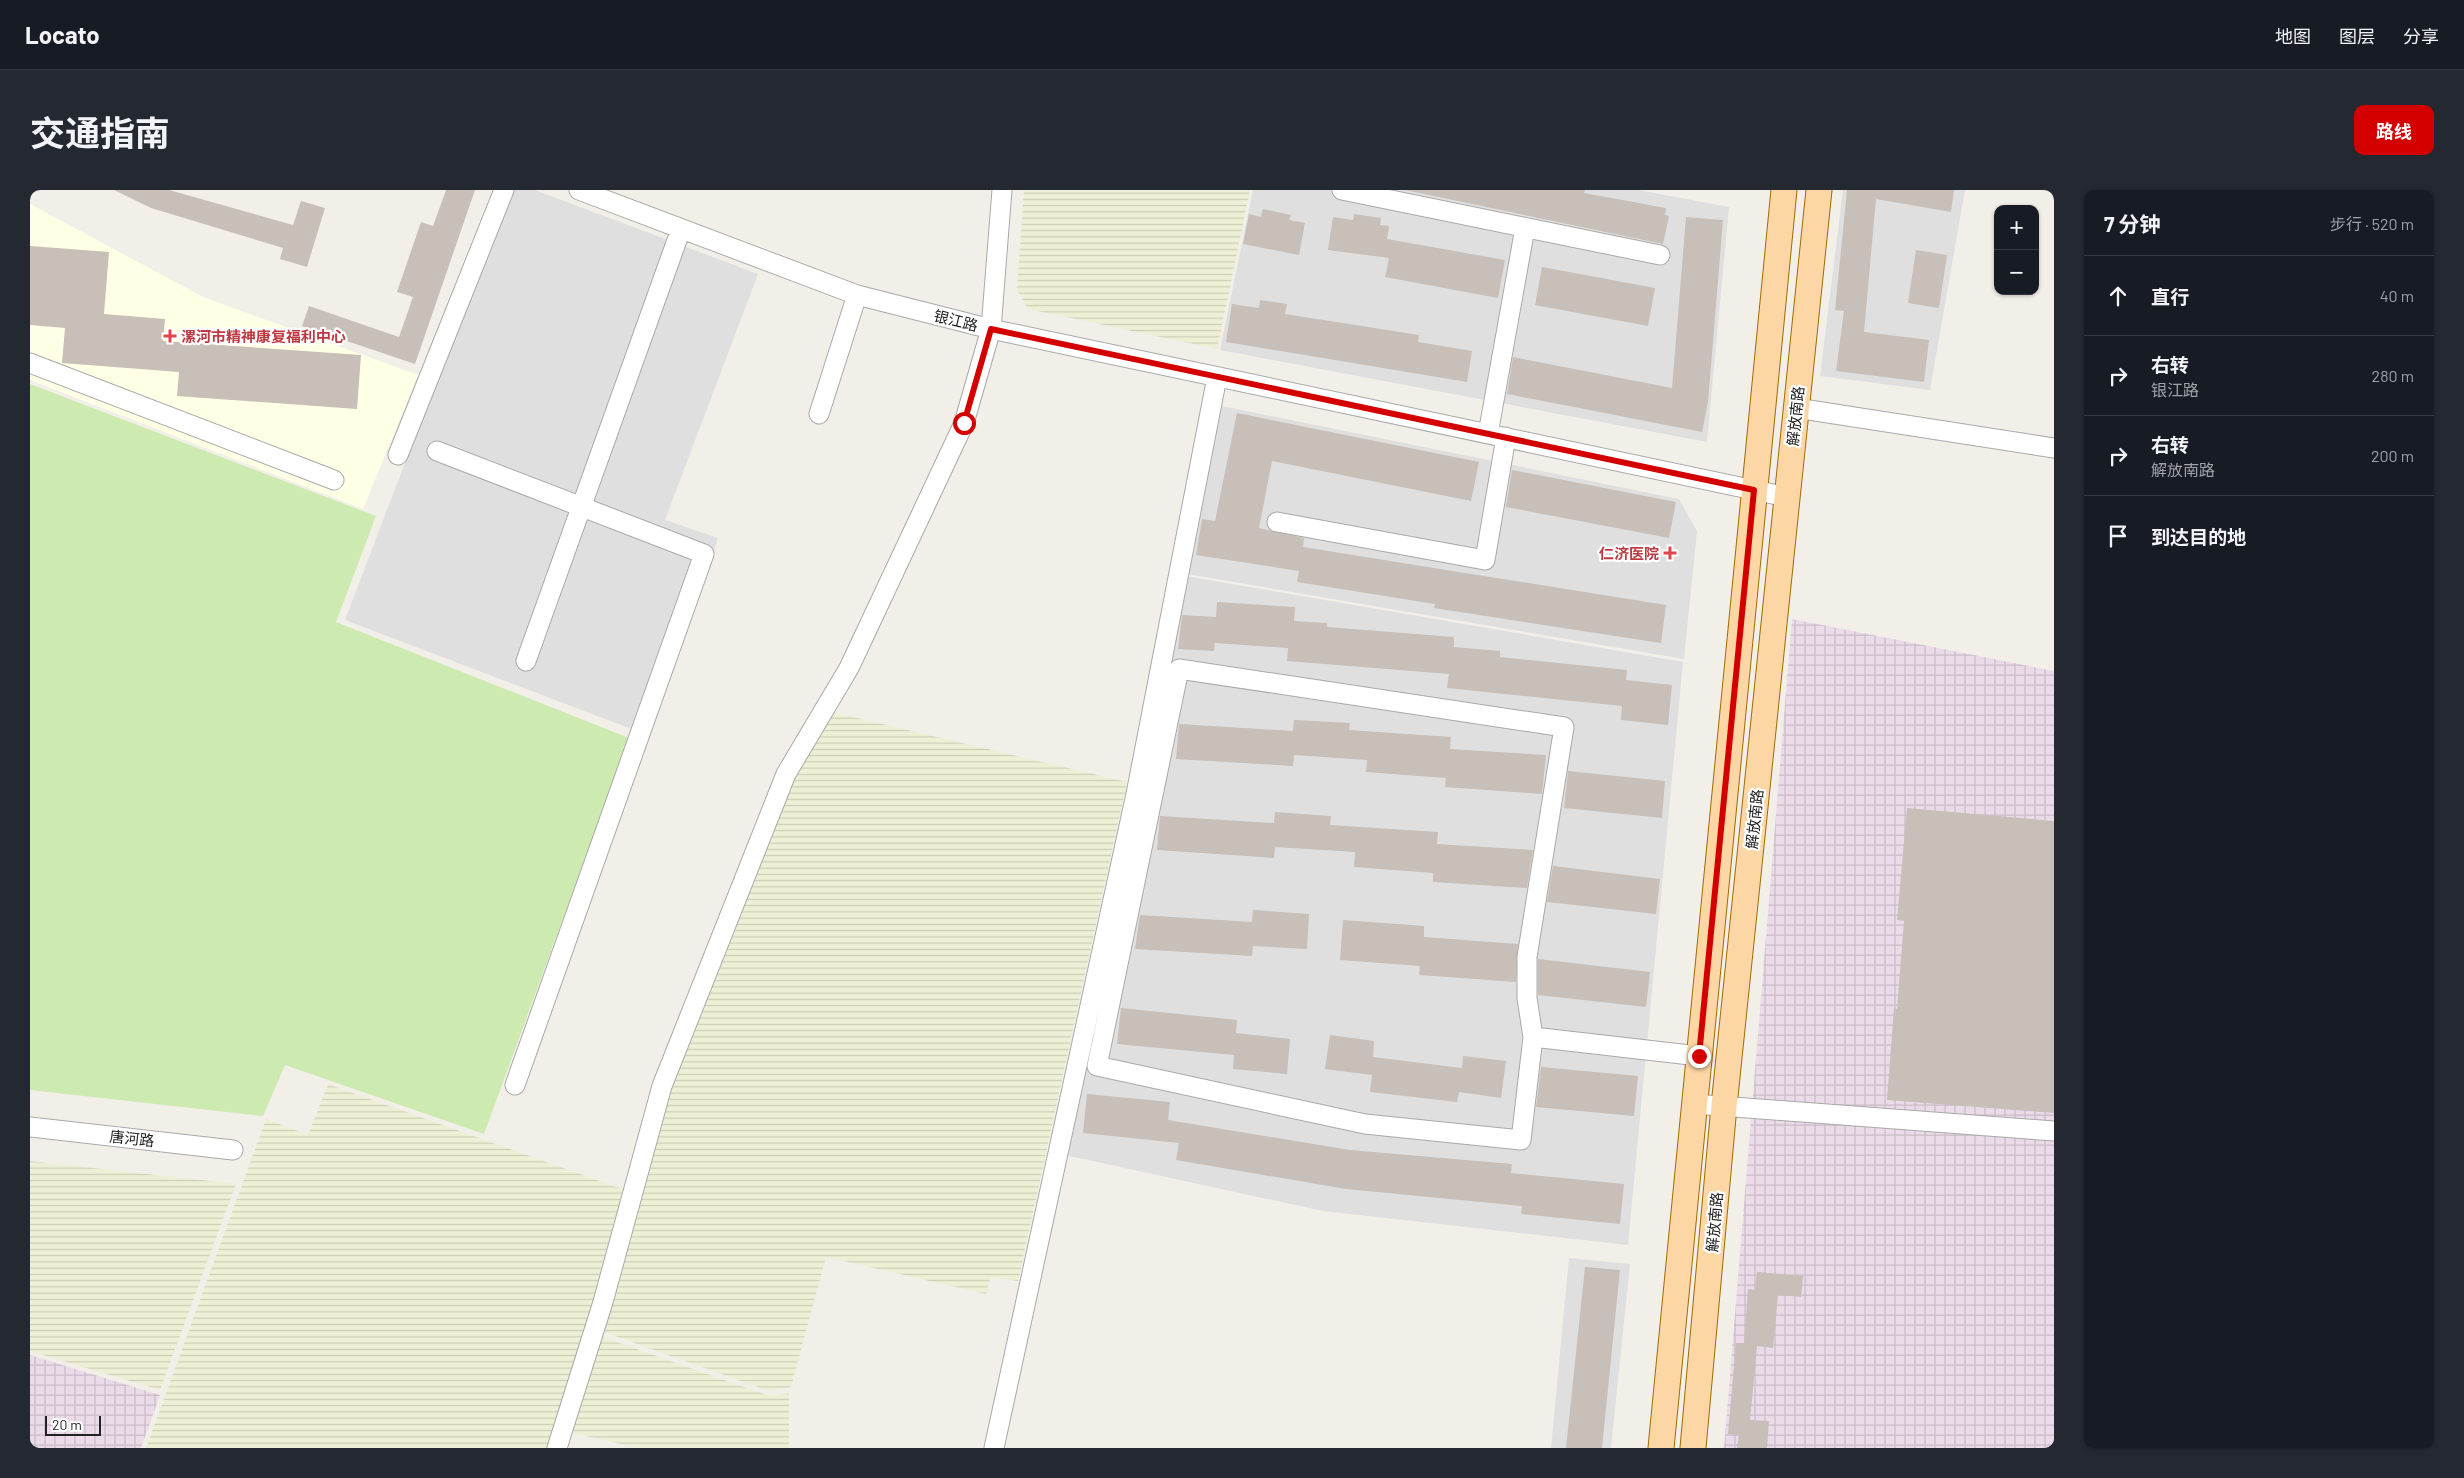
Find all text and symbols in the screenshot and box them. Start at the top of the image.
text: Locato [25,20,100,49]
text: 地图 [2275,25,2311,47]
text: 图层 [2339,25,2375,47]
text: 分享 [2403,25,2439,47]
button: 路线 [2354,105,2434,155]
text: 交通指南 [30,111,170,153]
map controls [1994,205,2039,295]
button: + [1994,205,2039,250]
text: 7 分钟 [2104,211,2161,236]
text: 步行 · 520 m [2330,214,2414,233]
button: − [1994,250,2039,295]
icon: ahead [2104,282,2132,310]
text: 直行 [2151,285,2189,308]
text: 40 m [2380,286,2414,305]
street label: 银江路 [932,306,980,334]
place label: 漯河市精神康复福利中心 [181,327,346,345]
marker: 漯河市精神康复福利中心 [163,329,177,343]
text: 右转 [2151,353,2189,376]
icon: right [2104,362,2132,390]
text: 280 m [2372,366,2414,385]
text: 银江路 [2151,380,2199,399]
street label: 解放南路 [1783,385,1807,447]
route start [953,412,976,435]
text: 右转 [2151,433,2189,456]
icon: right [2104,442,2132,470]
text: 200 m [2371,446,2414,465]
text: 解放南路 [2151,460,2215,479]
icon: arrive [2104,522,2132,550]
text: 到达目的地 [2151,525,2246,548]
place label: 仁济医院 [1599,544,1659,562]
marker: 仁济医院 [1663,546,1677,560]
street label: 解放南路 [1742,788,1766,850]
route end [1688,1045,1711,1068]
street label: 唐河路 [109,1127,155,1149]
street label: 解放南路 [1702,1191,1726,1253]
scale bar [45,1413,101,1436]
text: 20 m [52,1416,82,1433]

